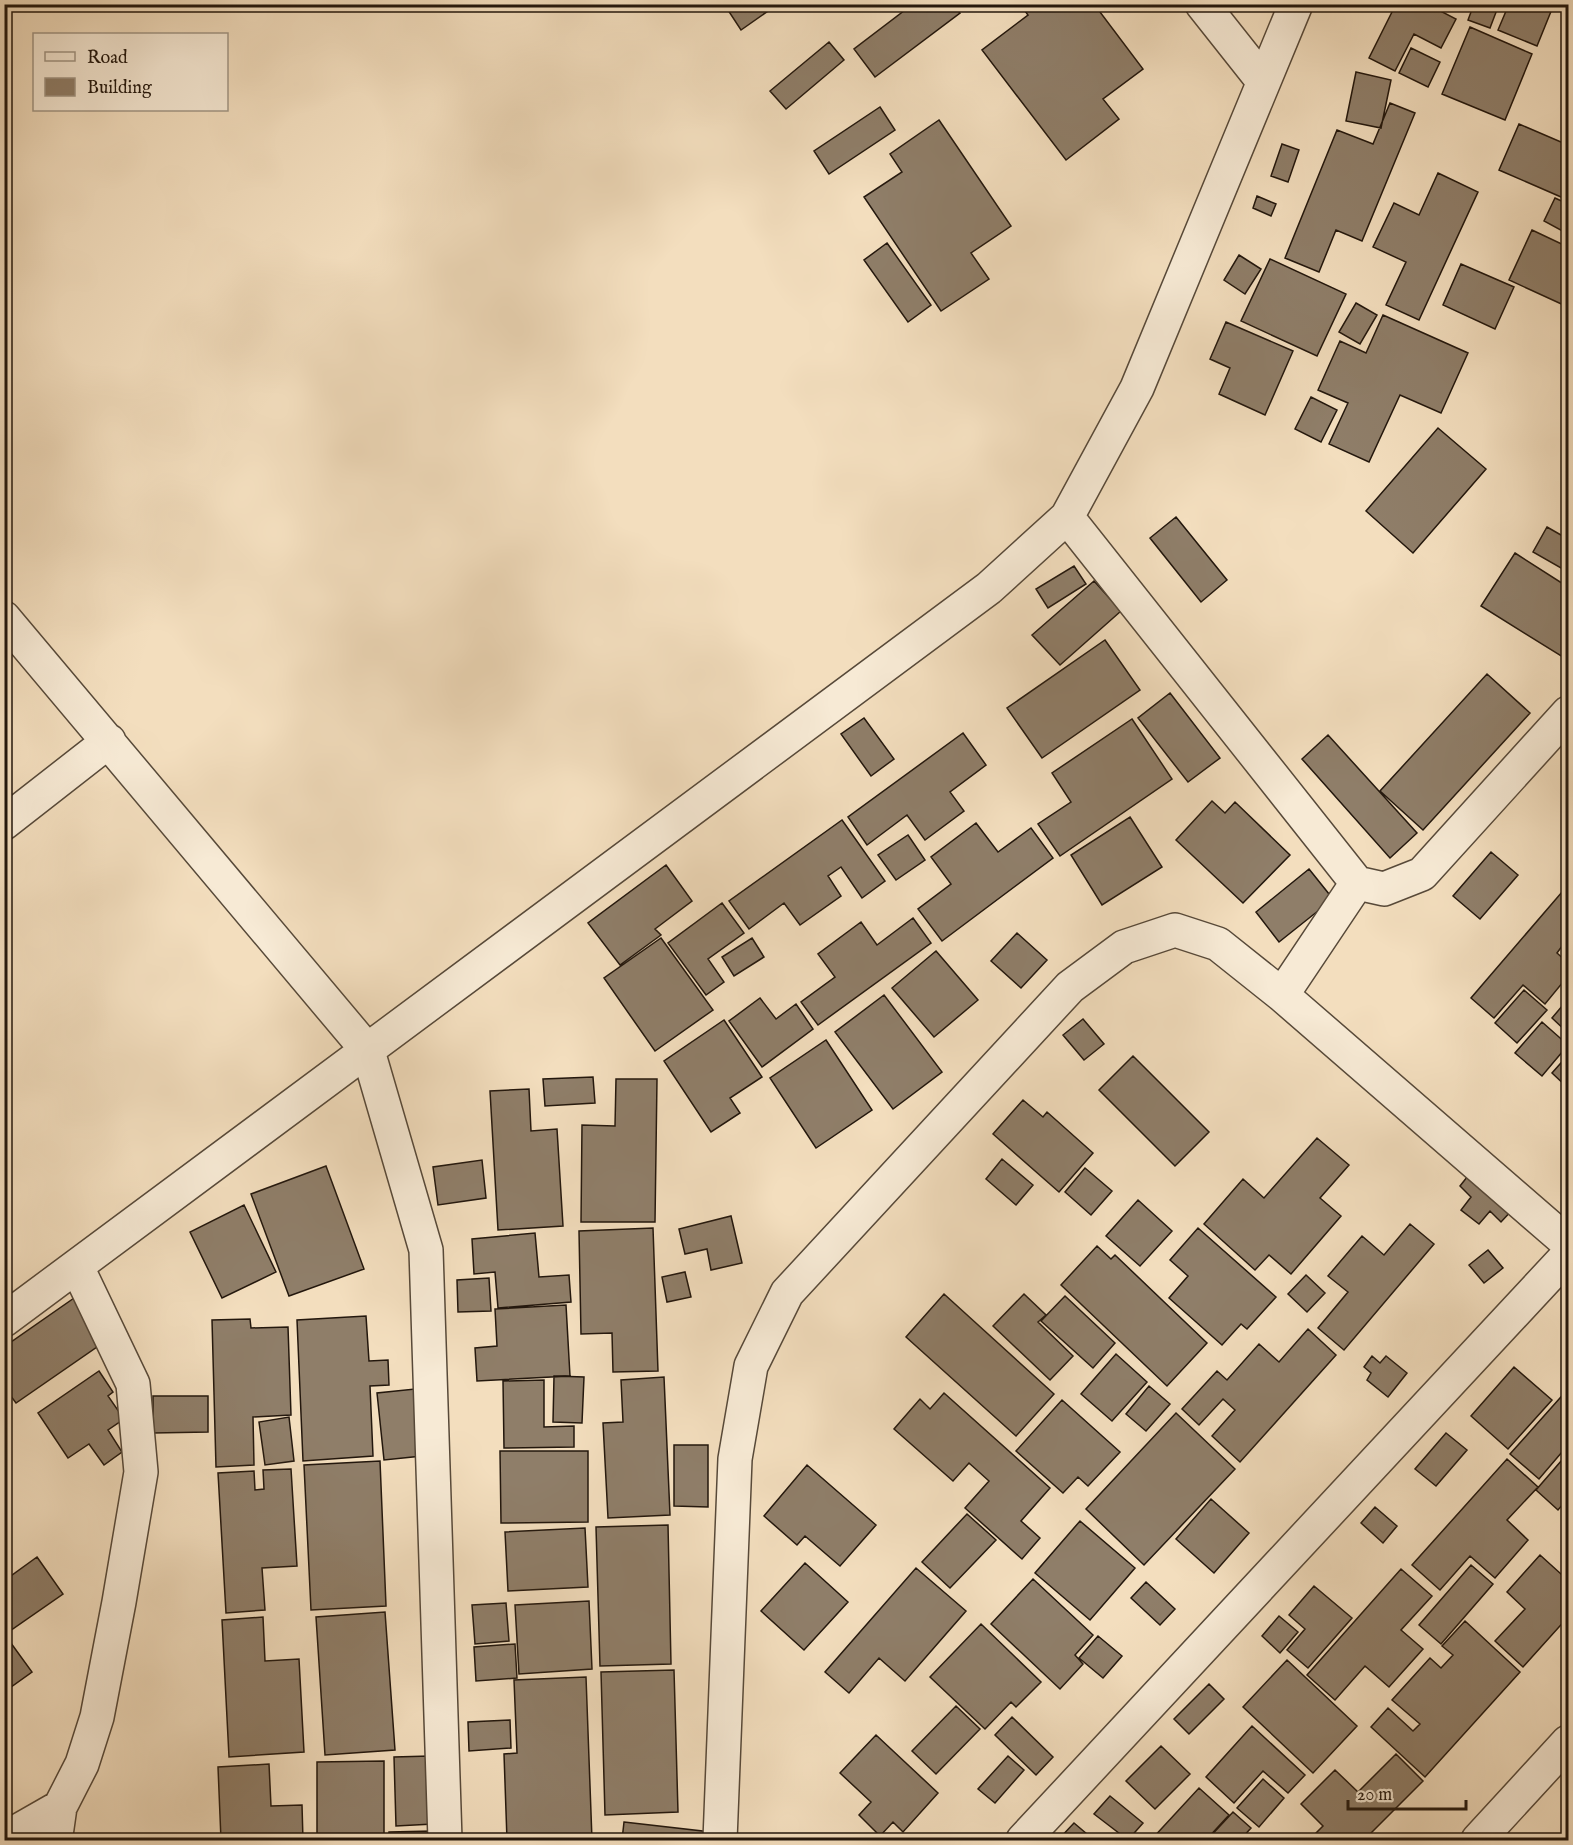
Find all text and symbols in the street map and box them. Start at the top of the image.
legend [33,33,228,111]
text: Road [87,47,128,70]
text: Building [87,77,152,100]
scale bar [1348,1773,1466,1811]
text: 20 m [1357,1784,1392,1807]

